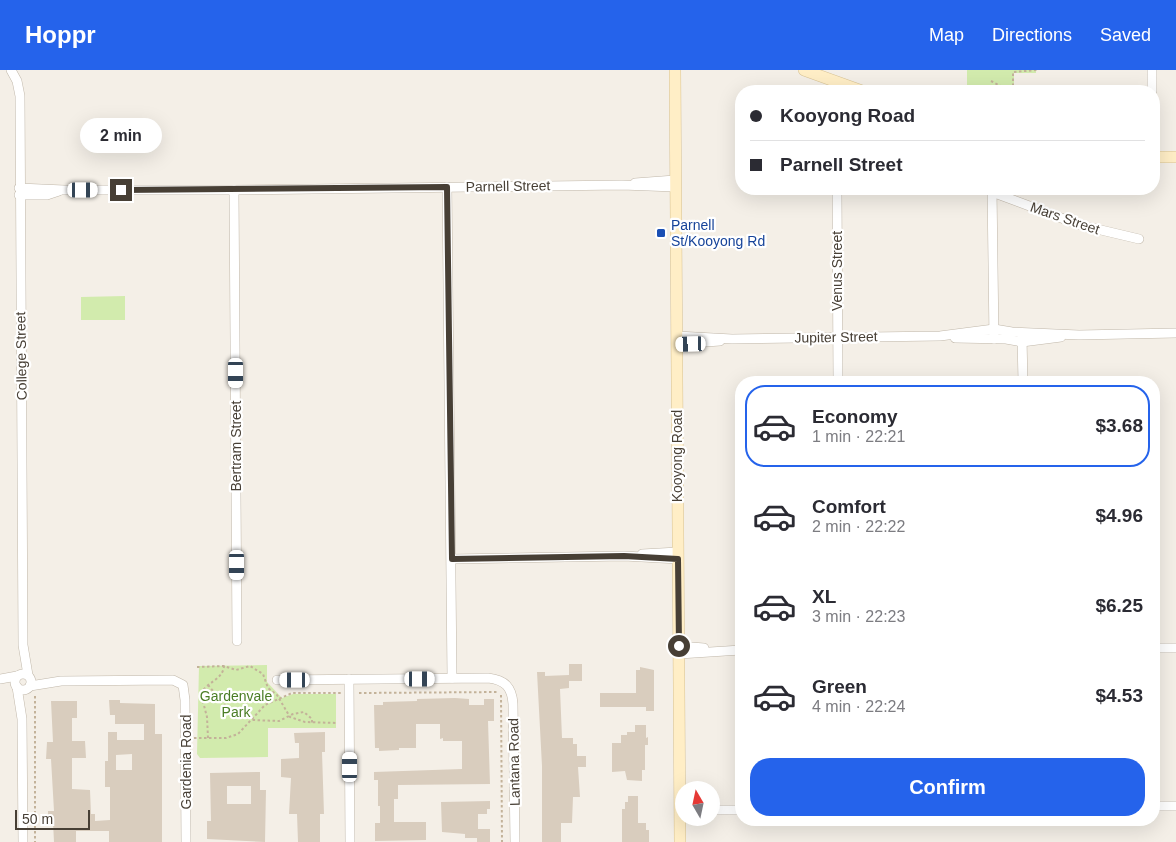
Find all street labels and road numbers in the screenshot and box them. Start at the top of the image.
street label: Parnell Street [465,177,551,195]
street label: Mars Street [1028,199,1102,237]
street label: Venus Street [829,231,845,311]
street label: College Street [12,311,30,400]
street label: Jupiter Street [794,328,878,346]
street label: Bertram Street [228,400,244,492]
street label: Kooyong Road [669,410,685,502]
street label: Gardenia Road [178,715,194,809]
street label: Lantana Road [505,718,523,806]

